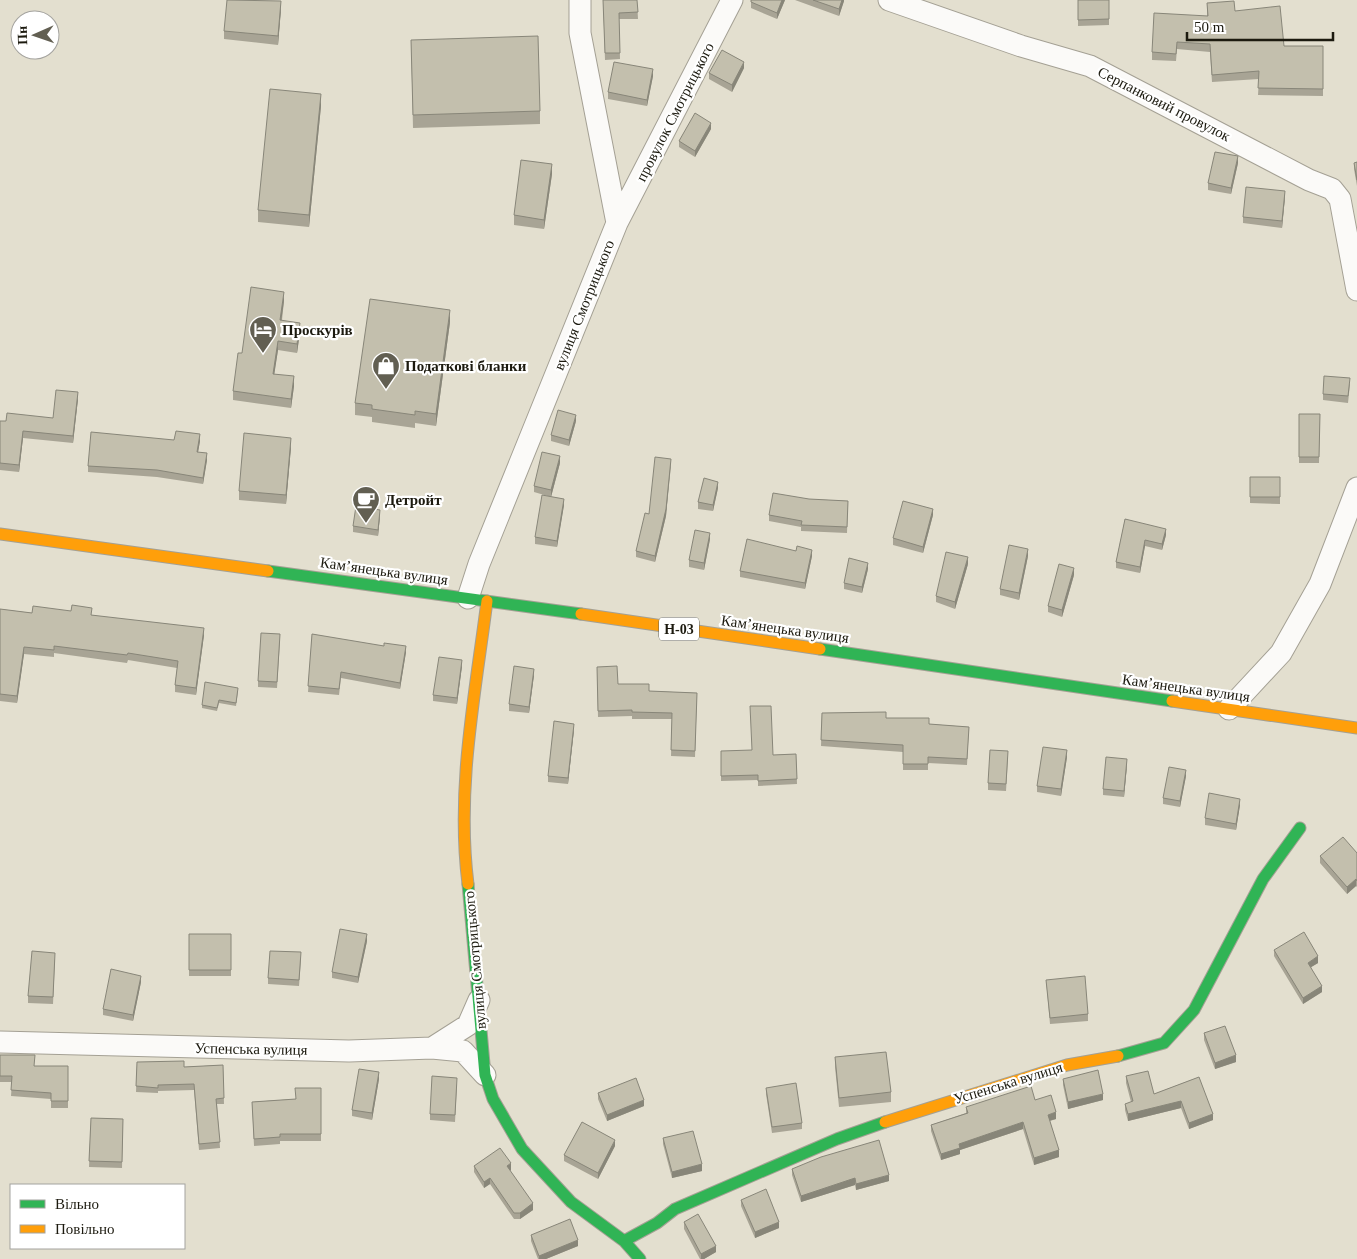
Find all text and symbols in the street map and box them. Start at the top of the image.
north arrow [10,10,60,60]
scale bar [1187,10,1333,42]
text: 50 m [1194,19,1225,35]
text: Пн [15,26,30,45]
street label: провулок Смотрицького [633,40,717,184]
street label: Серпанковий провулок [1095,64,1234,145]
street label: вулиця Смотрицького [551,238,617,372]
hotel icon: Проскурів [248,315,278,354]
place label: Проскурів [282,322,353,338]
shop icon: Податкові бланки [371,351,401,390]
place label: Податкові бланки [405,358,527,374]
cafe icon: Детройт [351,485,381,524]
place label: Детройт [385,492,442,508]
street label: Камʼянецька вулиця [319,554,449,588]
street label: Камʼянецька вулиця [720,612,850,646]
road number: Н-03 [659,618,699,640]
street label: Камʼянецька вулиця [1121,671,1251,705]
street label: вулиця Смотрицького [461,890,489,1030]
street label: Успенська вулиця [194,1040,308,1058]
street label: Успенська вулиця [952,1059,1064,1107]
legend [10,1184,185,1249]
text: Вільно [55,1196,99,1212]
text: Повільно [55,1221,114,1237]

